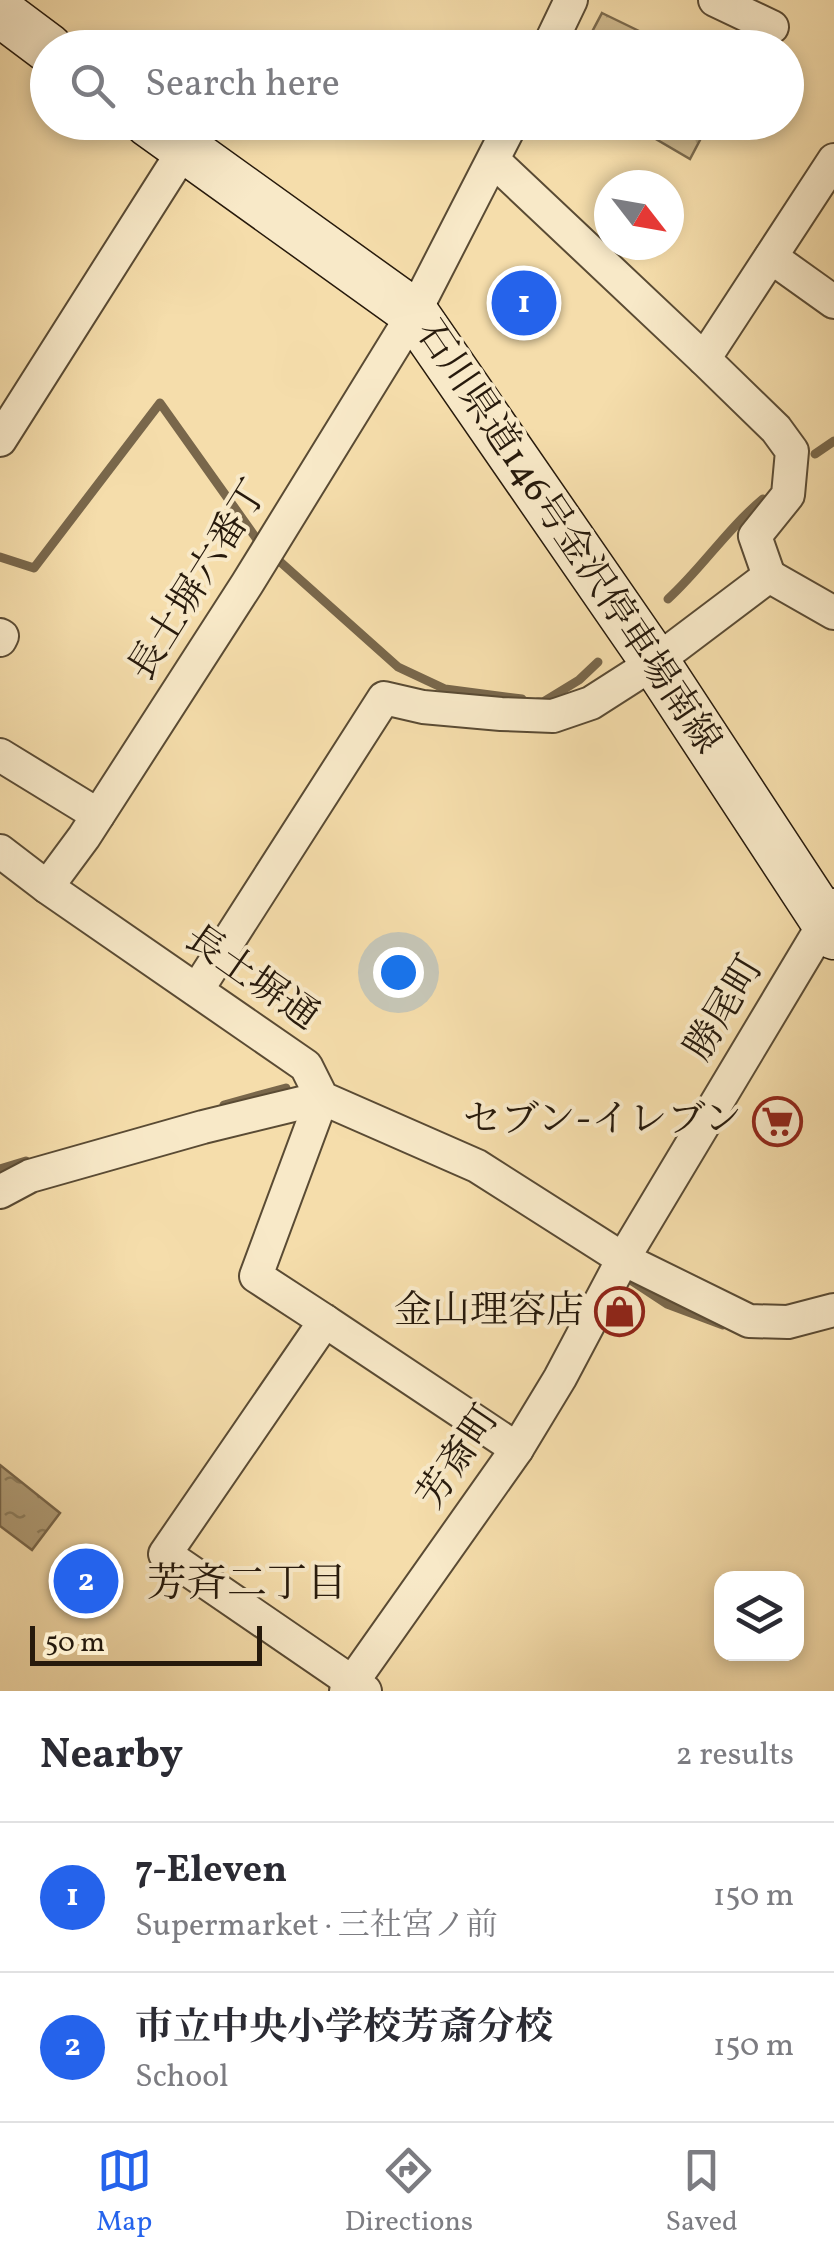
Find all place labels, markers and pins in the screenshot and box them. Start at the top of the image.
pin: 1 [492,266,556,340]
place label: セブン-イレブン [463,1095,742,1148]
supermarket icon: セブン-イレブン [751,1095,803,1147]
place label: 金山理容店 [394,1286,584,1339]
shop icon: 金山理容店 [593,1286,645,1338]
pin: 2 [54,1544,118,1618]

